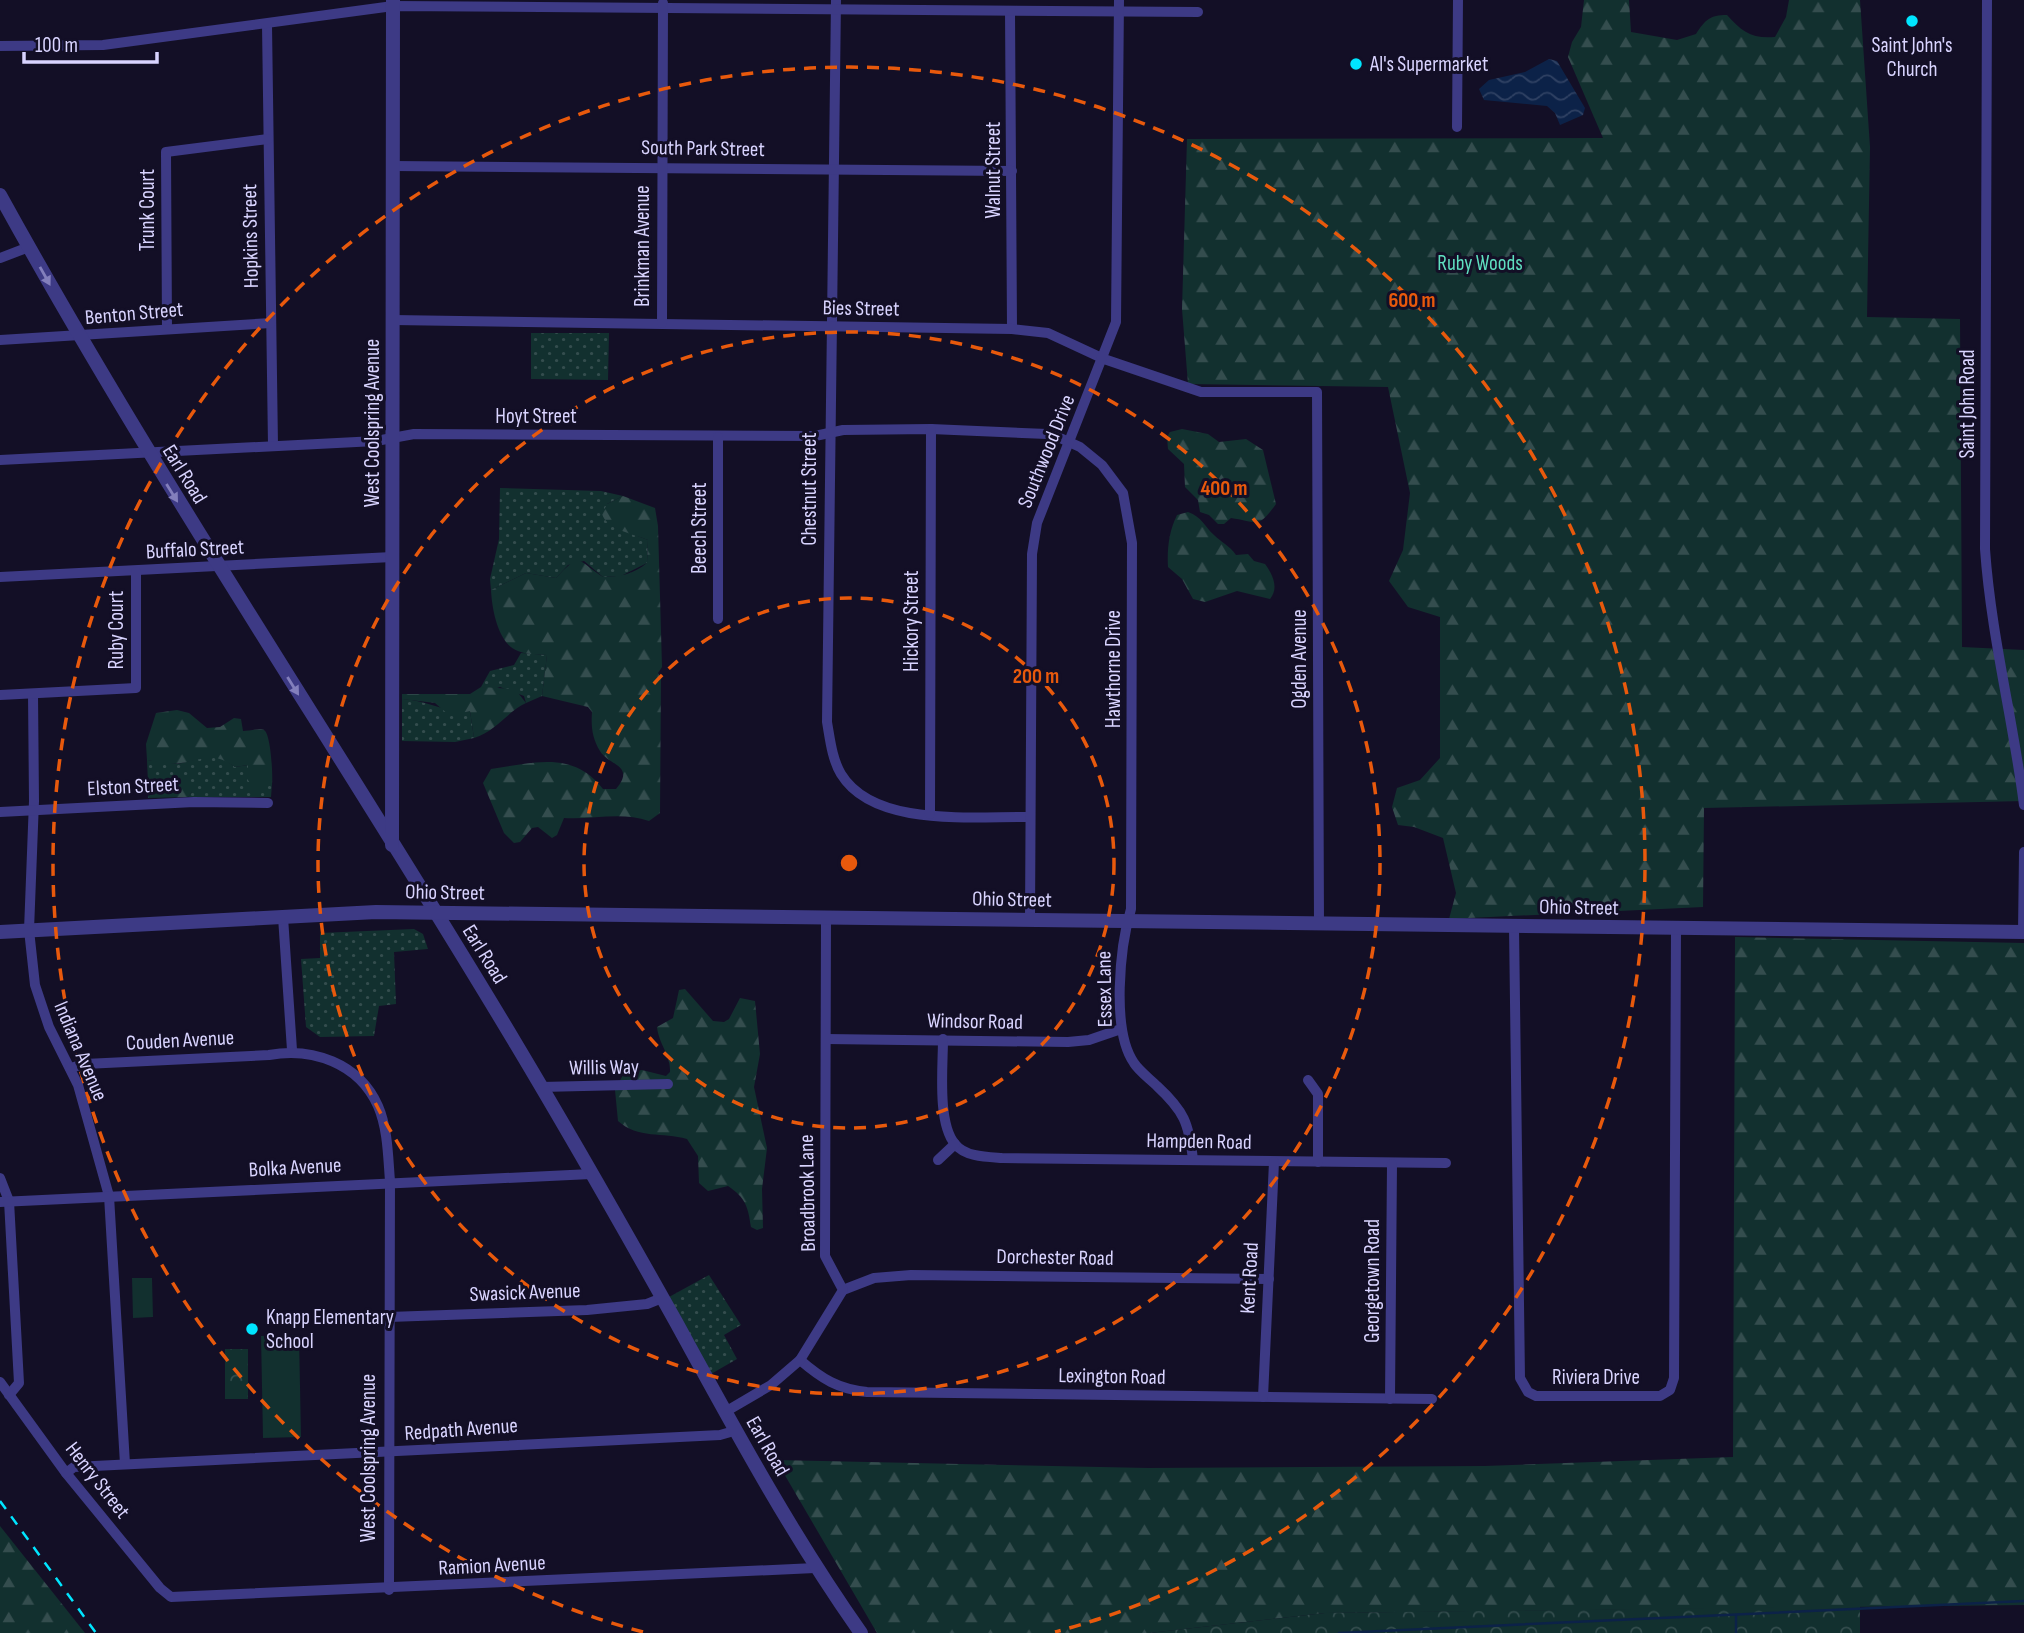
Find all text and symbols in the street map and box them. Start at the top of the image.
marker: Saint John's Church [1904,13,1920,29]
scale bar [24,21,158,65]
text: 100 m [35,33,78,58]
place label: Saint John's Church [1872,33,1952,82]
place label: Al's Supermarket [1369,52,1488,77]
marker: Al's Supermarket [1348,56,1364,72]
street label: Walnut Street [981,122,1006,218]
street label: South Park Street [641,135,765,162]
street label: Trunk Court [135,169,160,251]
street label: Hopkins Street [237,184,264,288]
street label: Brinkman Avenue [630,185,655,307]
park label: Ruby Woods [1437,251,1523,276]
one-way arrow [39,266,51,286]
text: 600 m [1388,288,1436,313]
street label: Bies Street [822,295,900,322]
street label: Benton Street [84,297,184,330]
street label: West Coolspring Avenue [360,339,385,507]
street label: Saint John Road [1955,349,1980,459]
street label: Southwood Drive [1012,391,1080,511]
street label: Hoyt Street [495,404,577,429]
street label: Chestnut Street [797,432,822,546]
street label: Earl Road [157,440,212,508]
text: 400 m [1201,476,1247,501]
street label: Beech Street [687,482,712,574]
one-way arrow [166,484,179,503]
street label: Buffalo Street [145,534,245,565]
street label: Hickory Street [899,570,924,672]
street label: Ruby Court [104,591,129,669]
street label: Ogden Avenue [1287,609,1312,709]
street label: Hawthorne Drive [1101,610,1126,728]
text: 200 m [1013,664,1059,689]
one-way arrow [286,677,299,696]
street label: Elston Street [87,772,179,801]
centre of rings [837,851,861,875]
street label: Ohio Street [405,879,485,906]
street label: Ohio Street [972,886,1052,913]
street label: Ohio Street [1539,894,1619,921]
street label: Earl Road [457,920,512,988]
street label: Essex Lane [1091,951,1118,1027]
street label: Indiana Avenue [48,998,113,1105]
street label: Windsor Road [927,1008,1023,1035]
street label: Couden Avenue [125,1025,235,1056]
street label: Willis Way [569,1054,639,1081]
street label: Hampden Road [1146,1128,1252,1155]
street label: Broadbrook Lane [794,1134,821,1252]
street label: Bolka Avenue [248,1153,342,1182]
street label: Georgetown Road [1360,1219,1385,1343]
street label: Kent Road [1235,1242,1264,1314]
street label: Dorchester Road [996,1244,1114,1271]
street label: Swasick Avenue [469,1278,581,1307]
place label: Knapp Elementary School [266,1305,394,1354]
marker: Knapp Elementary School [244,1321,260,1337]
street label: Lexington Road [1058,1363,1166,1390]
street label: Riviera Drive [1552,1365,1640,1390]
street label: West Coolspring Avenue [356,1374,381,1542]
street label: Earl Road [741,1412,795,1481]
street label: Redpath Avenue [404,1413,519,1446]
street label: Henry Street [60,1437,135,1523]
street label: Ramion Avenue [438,1550,546,1581]

